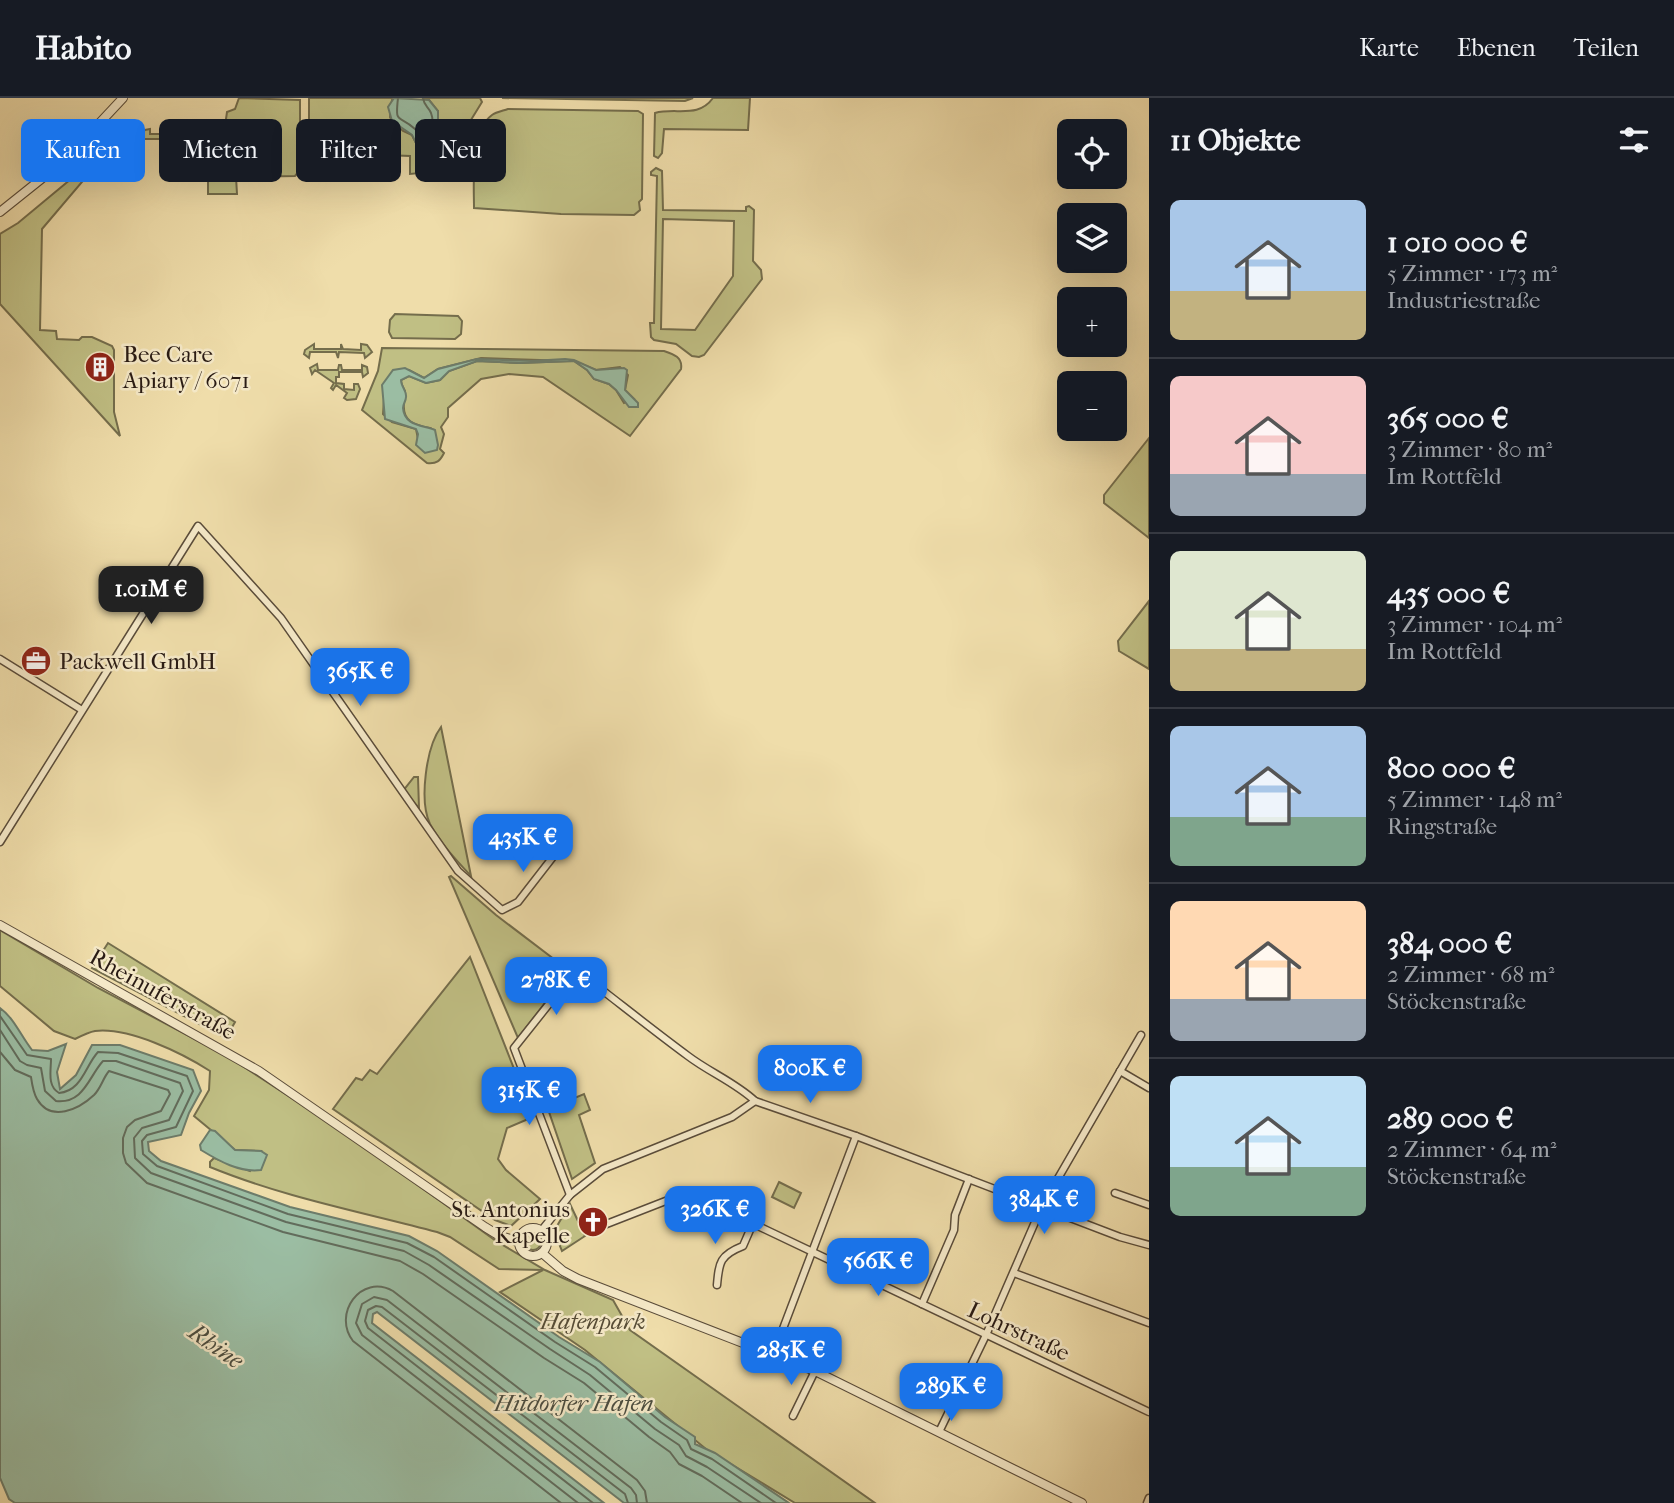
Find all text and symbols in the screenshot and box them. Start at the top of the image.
text: Habito [35,29,132,68]
text: Karte [1359,34,1419,62]
text: Ebenen [1457,34,1536,62]
text: Teilen [1574,34,1639,62]
chip: Kaufen [21,119,145,182]
chip: Mieten [159,119,282,182]
chip: Filter [296,119,401,182]
chip: Neu [415,119,506,182]
map controls [1057,119,1127,441]
button: locate [1057,119,1127,189]
icon: filters [1615,121,1653,159]
text: 11 Objekte [1170,123,1301,158]
button: layers [1057,203,1127,273]
text: 1 010 000 € [1387,225,1528,260]
icon: home [1226,228,1310,312]
text: 5 Zimmer · 173 m² [1387,260,1557,287]
button: + [1057,287,1127,357]
text: Industriestraße [1387,287,1540,314]
place label: Bee Care Apiary / 6071 [122,341,250,394]
building icon: Bee Care Apiary / 6071 [83,350,117,384]
button: − [1057,371,1127,441]
text: 365 000 € [1387,401,1509,436]
icon: home [1226,404,1310,488]
text: 3 Zimmer · 80 m² [1387,436,1552,463]
text: Im Rottfeld [1387,463,1502,490]
pin: 1.01M € [86,566,216,626]
text: 1.01M € [114,575,188,602]
text: 435 000 € [1387,576,1510,611]
icon: home [1226,579,1310,663]
text: 3 Zimmer · 104 m² [1387,611,1562,638]
text: Im Rottfeld [1387,638,1502,665]
office icon: Packwell GmbH [19,644,53,678]
place label: Packwell GmbH [59,648,216,675]
pin: 365K € [303,648,417,708]
text: 365K € [326,657,394,684]
text: 800 000 € [1387,751,1516,786]
icon: home [1226,754,1310,838]
text: 5 Zimmer · 148 m² [1387,786,1562,813]
text: Ringstraße [1387,813,1497,840]
pin: 435K € [466,814,580,874]
text: 435K € [489,823,557,850]
text: 384 000 € [1387,926,1512,961]
icon: home [1226,929,1310,1013]
street label: Rheinuferstraße [85,943,241,1046]
pin: 278K € [499,958,613,1017]
text: 2 Zimmer · 68 m² [1387,961,1554,988]
text: 278K € [521,966,591,993]
text: Stöckenstraße [1387,988,1526,1015]
pin: 800K € [753,1046,867,1105]
text: 800K € [774,1054,846,1081]
pin: 315K € [472,1068,586,1127]
text: 315K € [498,1076,560,1103]
text: 289 000 € [1387,1101,1514,1136]
icon: home [1226,1104,1310,1188]
text: 2 Zimmer · 64 m² [1387,1136,1556,1163]
text: Stöckenstraße [1387,1163,1526,1190]
pin: 384K € [987,1176,1101,1236]
text: 384K € [1009,1185,1079,1212]
pin: 326K € [658,1186,772,1246]
text: 326K € [680,1195,750,1222]
place label: St. Antonius Kapelle [451,1196,570,1249]
church icon: St. Antonius Kapelle [576,1205,610,1239]
pin: 566K € [821,1238,935,1298]
text: 566K € [843,1247,913,1274]
street label: Lohrstraße [964,1296,1074,1367]
park label: Hafenpark [540,1308,645,1335]
water label: Rhine [182,1316,250,1375]
pin: 285K € [734,1328,848,1387]
text: 285K € [757,1336,825,1363]
pin: 289K € [894,1364,1008,1423]
text: 289K € [916,1372,986,1399]
water label: Hitdorfer Hafen [493,1389,654,1417]

